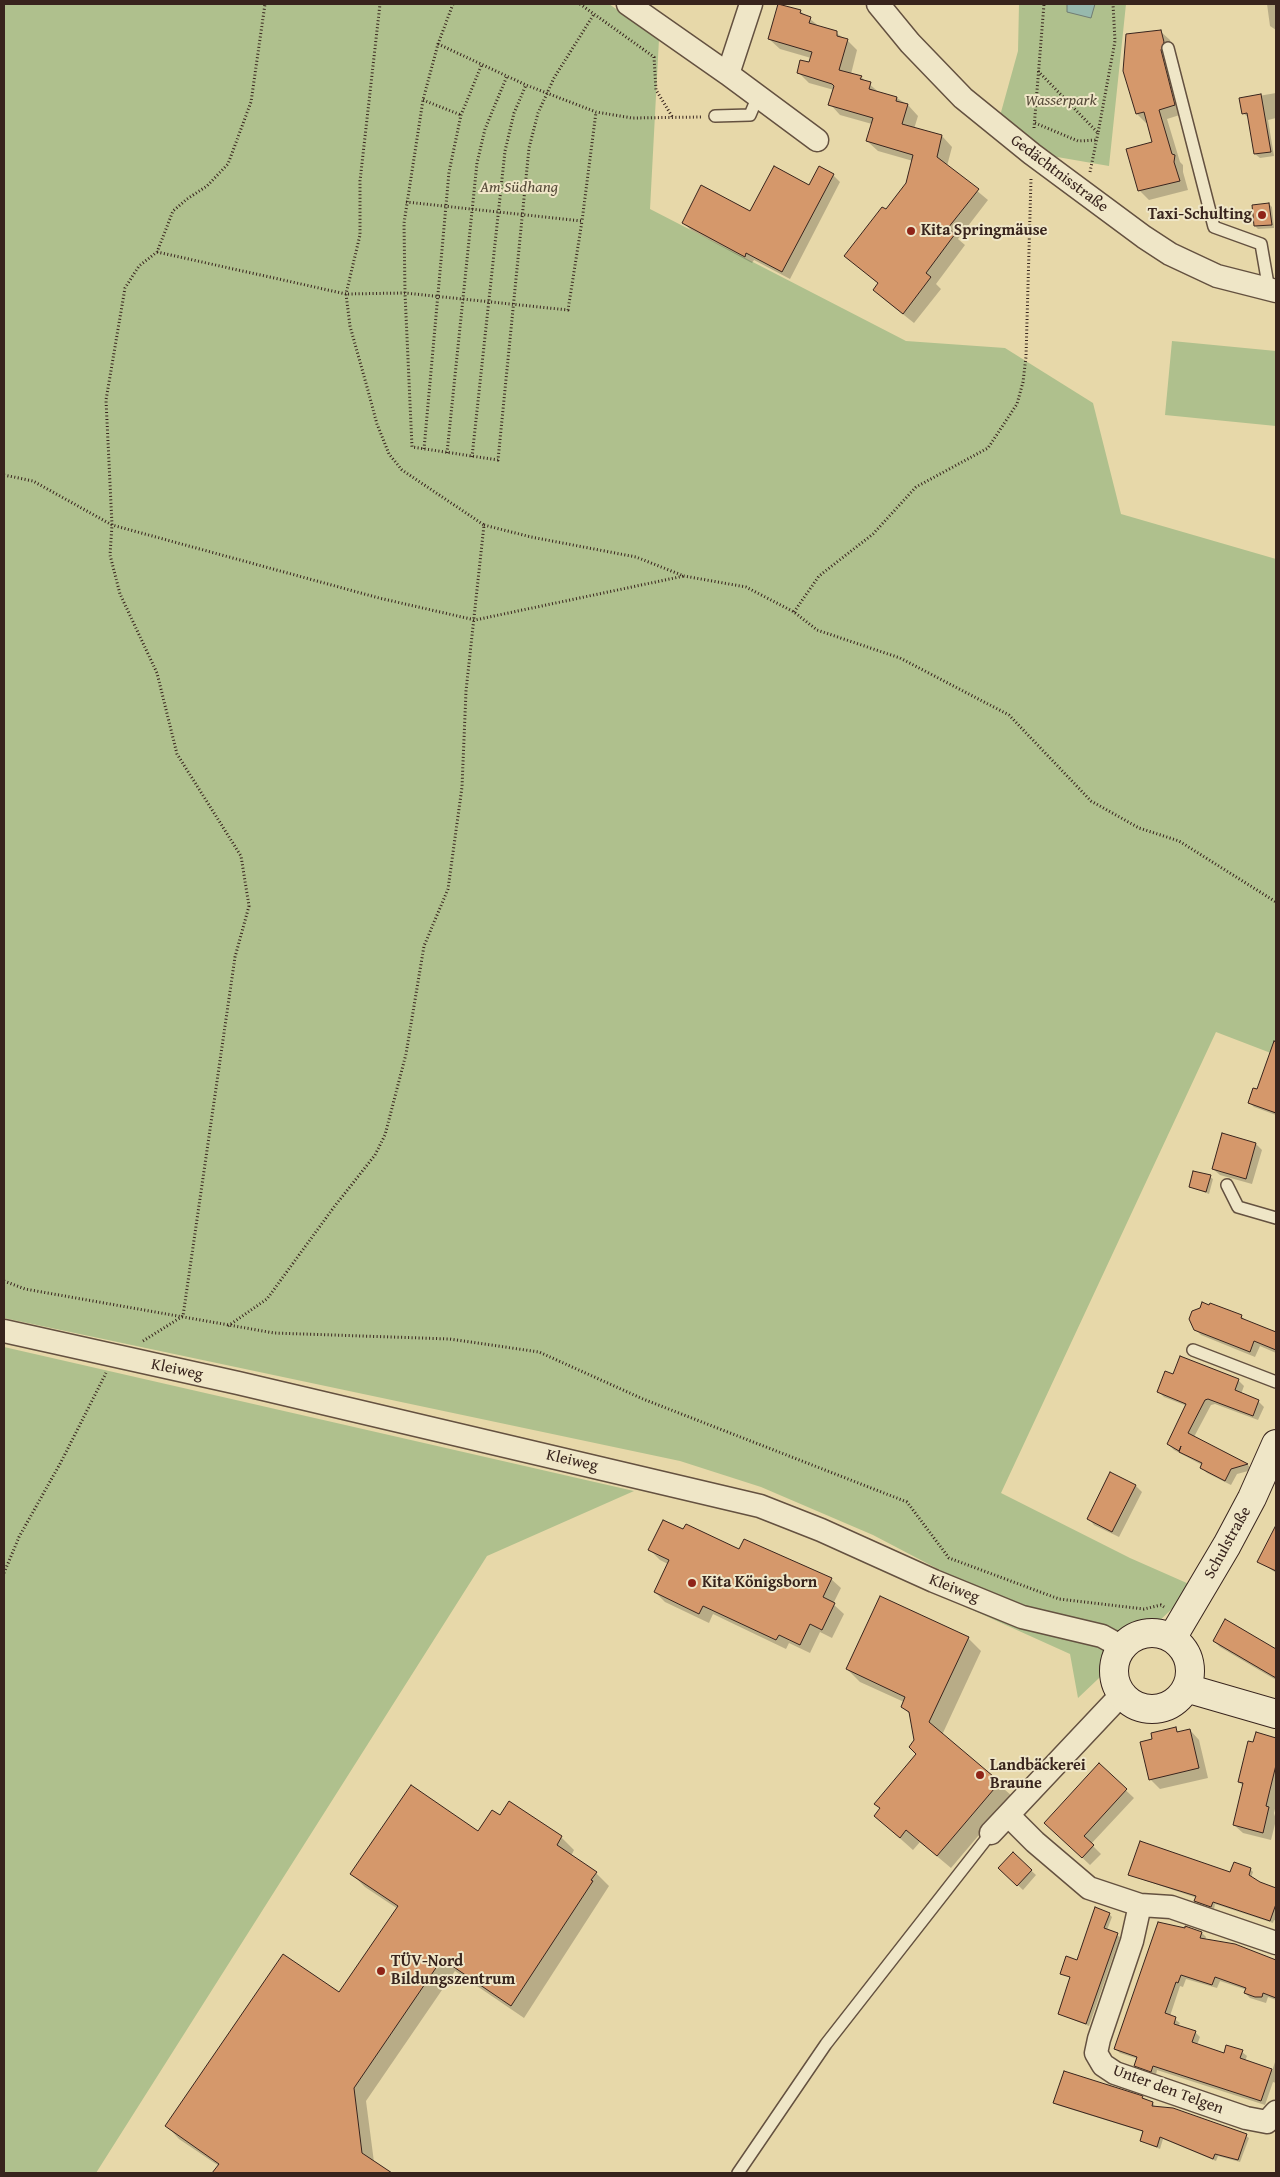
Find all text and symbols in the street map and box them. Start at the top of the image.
park label: Wasserpark [1025,91,1097,111]
street label: Gedächtnisstraße [1006,131,1112,217]
park label: Am Südhang [480,178,558,198]
place label: Taxi-Schulting [1148,205,1252,225]
marker: Taxi-Schulting [1256,209,1268,221]
place label: Kita Springmäuse [921,221,1047,241]
marker: Kita Springmäuse [905,225,917,237]
street label: Kleiweg [149,1355,205,1385]
street label: Kleiweg [544,1446,600,1476]
street label: Schulstraße [1200,1503,1256,1583]
street label: Kleiweg [926,1570,982,1608]
place label: Kita Königsborn [702,1573,817,1593]
marker: Kita Königsborn [686,1577,698,1589]
place label: Landbäckerei Braune [990,1756,1086,1794]
marker: Landbäckerei Braune [974,1769,986,1781]
place label: TÜV-Nord Bildungszentrum [391,1952,515,1990]
marker: TÜV-Nord Bildungszentrum [375,1965,387,1977]
street label: Unter den Telgen [1110,2061,1226,2119]

